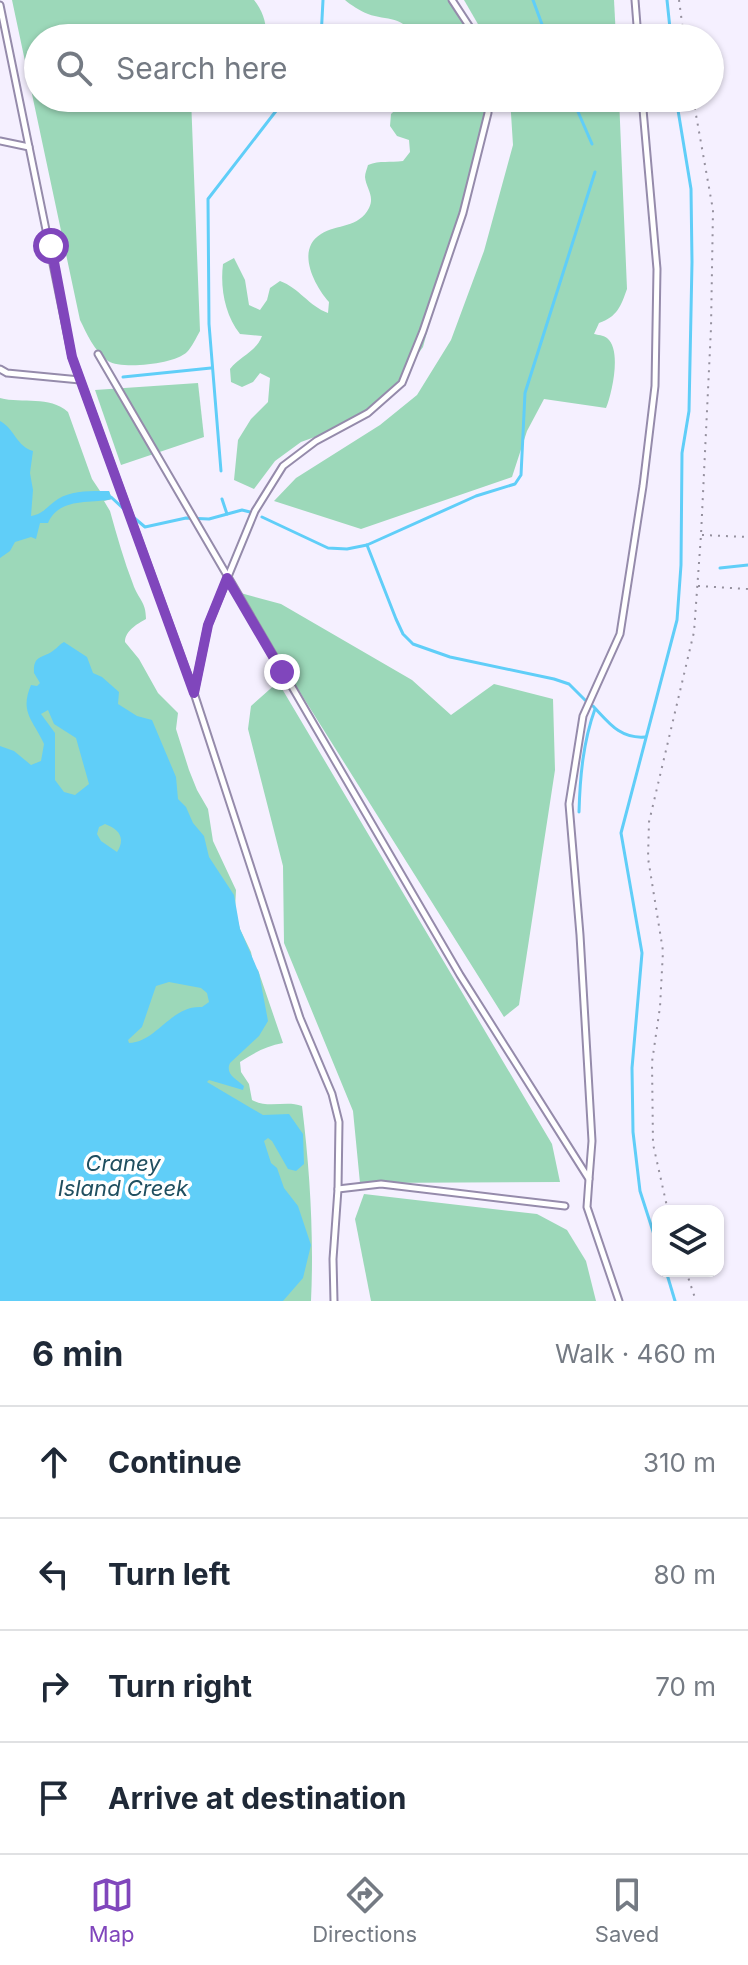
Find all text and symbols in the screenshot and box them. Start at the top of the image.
search box [24,24,724,112]
icon: search [52,46,96,90]
text: Search here [116,50,288,86]
route start [33,228,69,264]
route end [264,654,300,690]
water label: Craney Island Creek [58,1150,189,1201]
map controls [652,1205,724,1277]
button: layers [652,1205,724,1277]
text: 6 min [32,1333,124,1374]
text: Walk · 460 m [555,1338,716,1369]
icon: ahead [32,1440,76,1484]
text: Continue [108,1444,242,1480]
text: 310 m [643,1447,716,1478]
icon: left [32,1552,76,1596]
text: Turn left [108,1556,230,1592]
text: 80 m [653,1559,716,1590]
icon: right [32,1664,76,1708]
text: Turn right [108,1668,252,1704]
text: 70 m [655,1671,716,1702]
icon: arrive [32,1776,76,1820]
text: Arrive at destination [108,1780,406,1816]
tab: Map [89,1873,135,1947]
tab: Directions [312,1873,417,1947]
tab: Saved [595,1873,659,1947]

